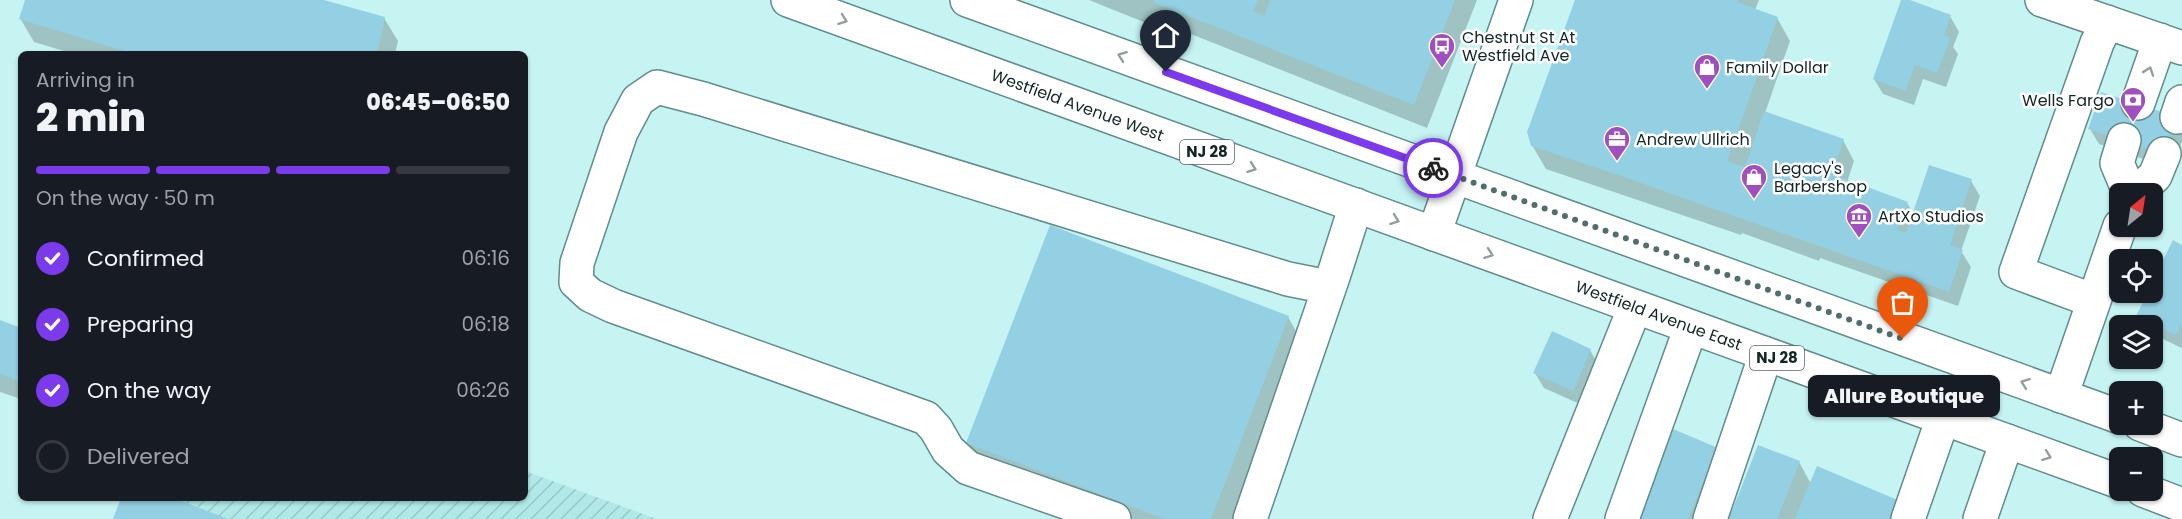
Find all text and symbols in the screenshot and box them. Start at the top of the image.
pin [1140,10,1191,72]
one-way arrow [837,13,848,25]
icon: home [1149,19,1182,52]
place label: Chestnut St At Westfield Ave [1462,26,1576,67]
bus stop icon: Chestnut St At Westfield Ave [1427,31,1457,69]
one-way arrow [1118,51,1129,63]
shop icon: Family Dollar [1692,52,1722,90]
place label: Family Dollar [1726,56,1829,79]
street label: Westfield Avenue West [988,63,1167,147]
text: Arriving in [36,66,135,94]
one-way arrow [2142,66,2155,77]
bank icon: Wells Fargo [2118,85,2148,123]
text: 06:45–06:50 [366,87,510,118]
place label: Wells Fargo [2022,89,2114,112]
text: 2 min [36,90,146,145]
office icon: Andrew Ullrich [1602,124,1632,162]
place label: Andrew Ullrich [1636,128,1750,151]
courier [1403,138,1463,198]
road number: NJ 28 [1180,140,1234,164]
icon: bike [1417,152,1450,185]
place label: Legacy's Barbershop [1774,157,1867,198]
one-way arrow [1246,160,1257,173]
shop icon: Legacy's Barbershop [1739,162,1769,200]
north arrow [2109,183,2163,237]
map controls [2109,183,2163,501]
text: On the way · 50 m [36,184,215,212]
museum icon: ArtXo Studios [1844,201,1874,239]
place label: ArtXo Studios [1878,205,1984,228]
one-way arrow [1389,212,1400,225]
icon: check [36,242,69,275]
text: Confirmed [87,243,204,274]
text: 06:16 [461,244,510,272]
one-way arrow [1483,246,1493,259]
button: locate [2109,249,2163,303]
street label: Westfield Avenue East [1572,275,1745,356]
pin [1877,277,1928,339]
icon: bag [1886,286,1919,319]
icon: check [36,308,69,341]
text: Preparing [87,309,194,340]
text: 06:18 [461,310,510,338]
button: layers [2109,315,2163,369]
road number: NJ 28 [1750,346,1804,370]
icon: check [36,374,69,407]
text: On the way [87,375,211,406]
callout: Allure Boutique [1807,375,1999,417]
text: 06:26 [456,376,510,404]
one-way arrow [2020,377,2031,390]
button: + [2109,381,2163,435]
text: Allure Boutique [1824,382,1984,410]
text: Delivered [87,441,190,472]
button: − [2109,447,2163,501]
one-way arrow [2041,448,2052,461]

